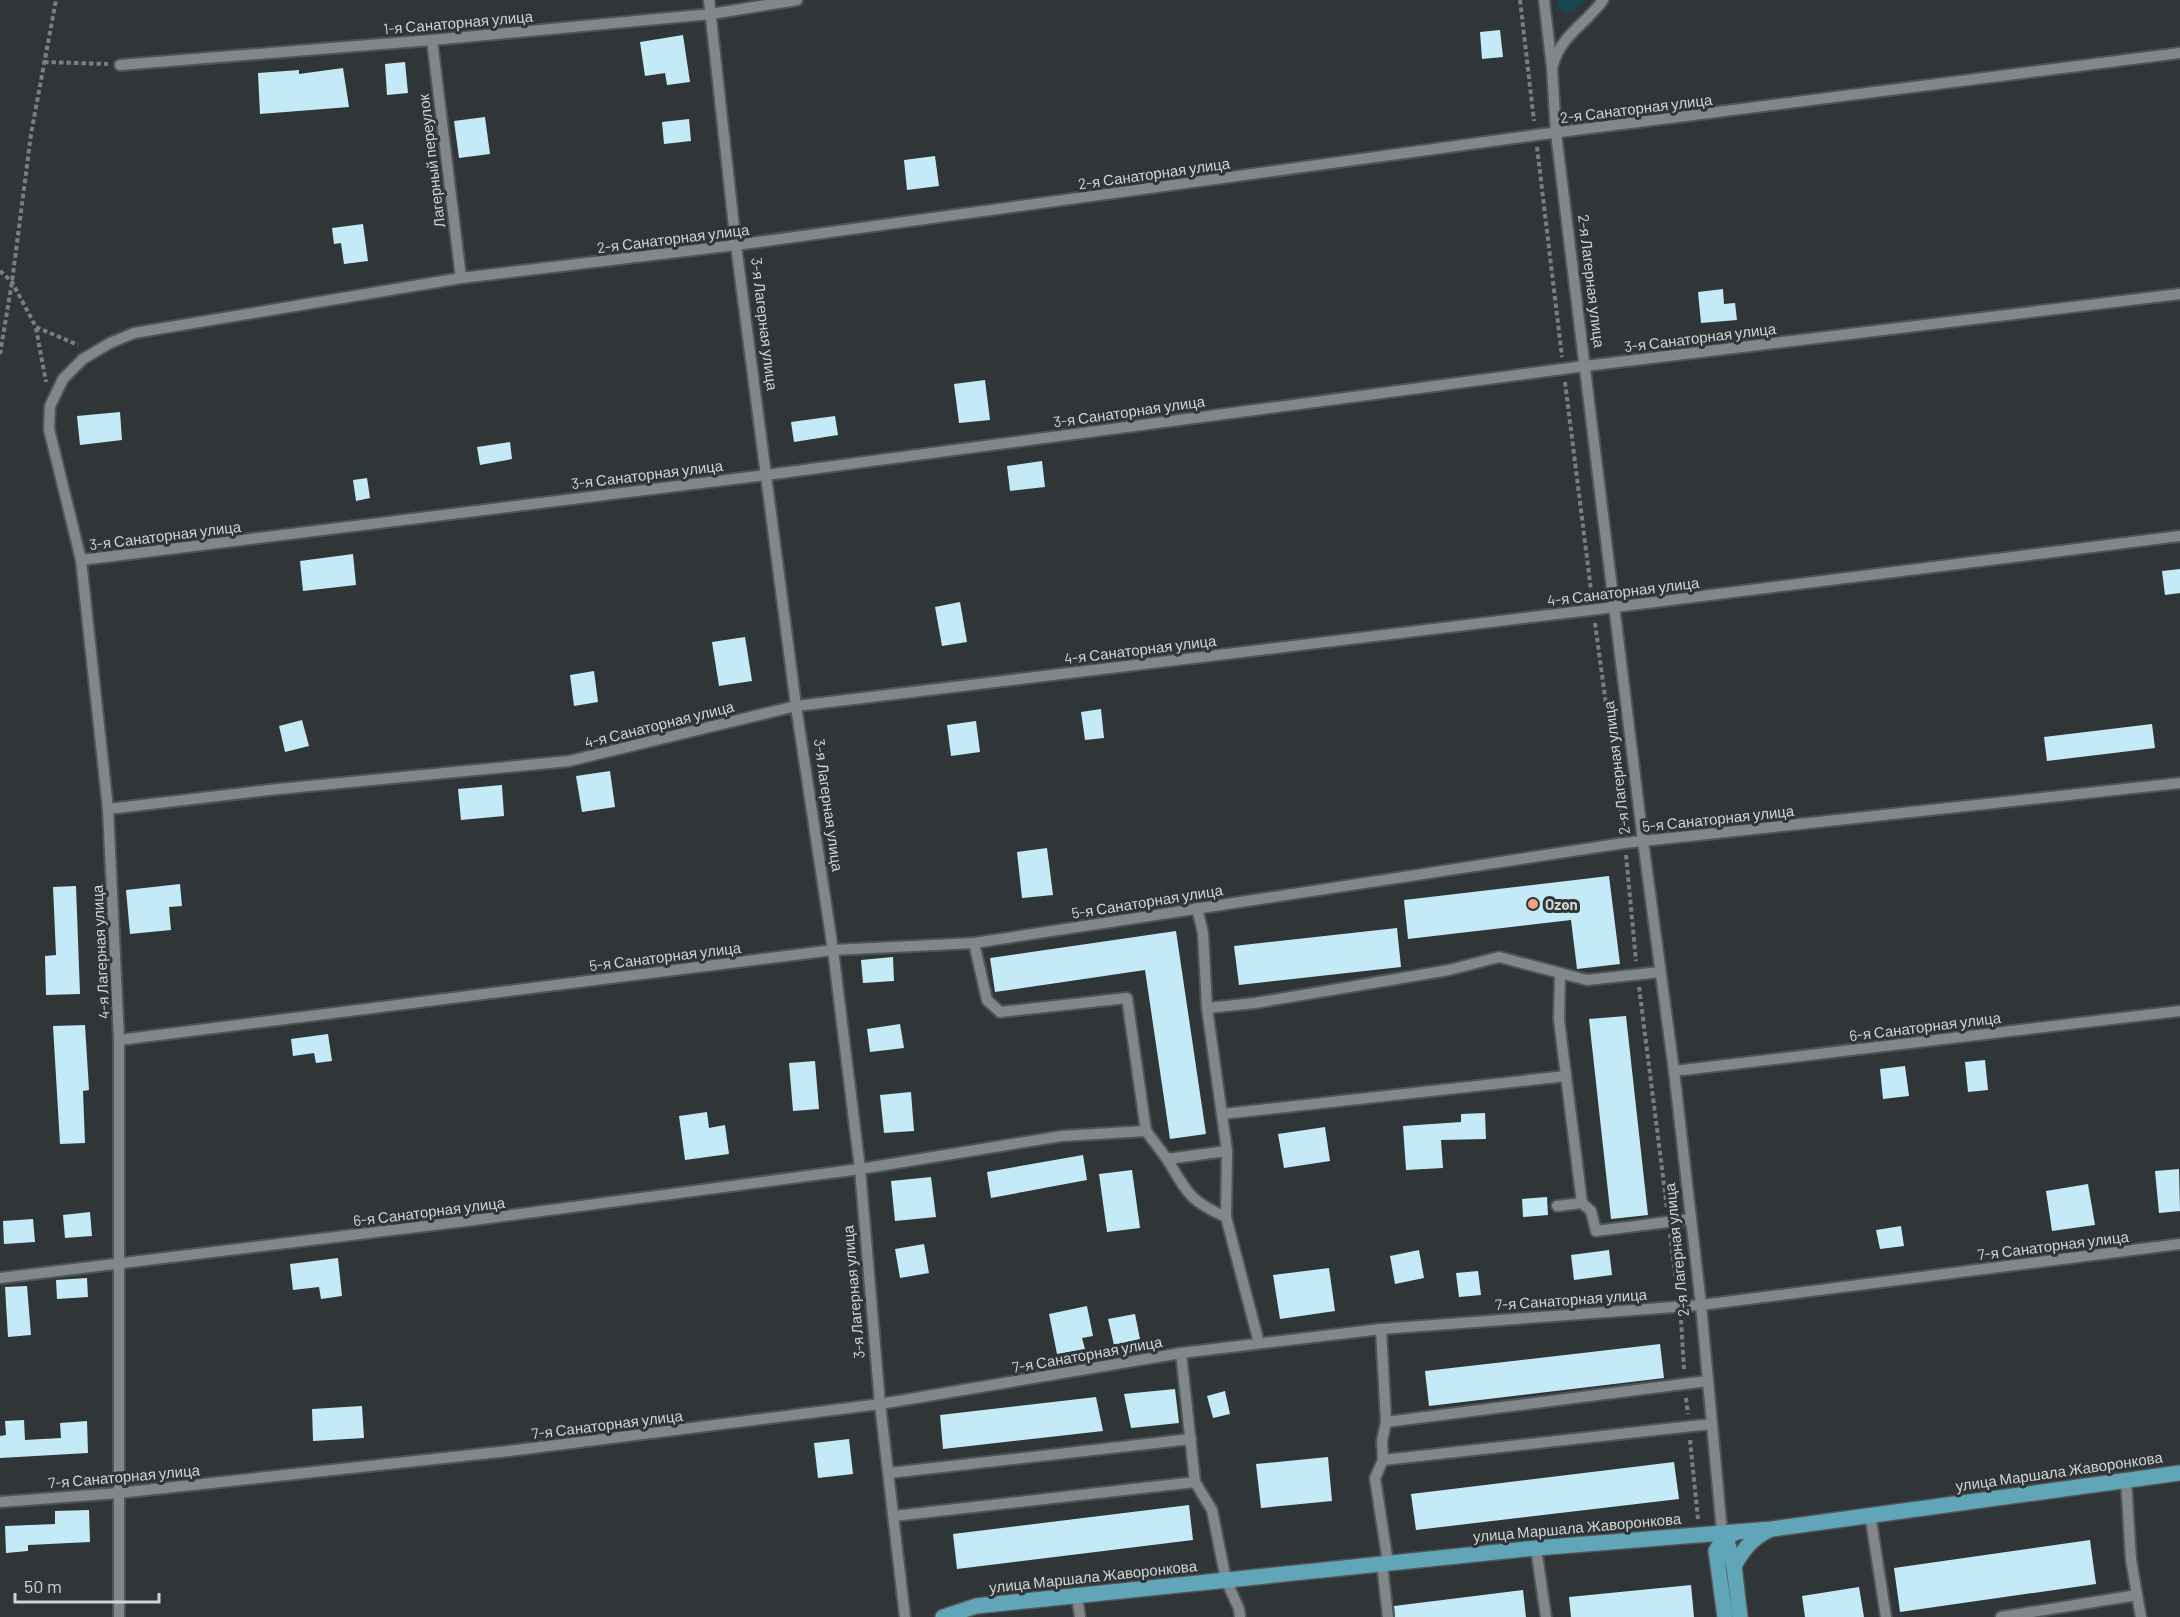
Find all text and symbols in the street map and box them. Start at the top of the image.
street label: 1-я Санаторная улица [382,6,534,38]
street label: 2-я Санаторная улица [1559,90,1714,126]
street label: Лагерный переулок [414,93,448,229]
street label: 2-я Санаторная улица [1077,153,1232,193]
street label: 2-я Лагерная улица [1575,213,1609,349]
street label: 2-я Санаторная улица [596,220,751,256]
street label: 3-я Лагерная улица [748,257,782,392]
street label: 3-я Санаторная улица [1623,319,1778,355]
street label: 3-я Санаторная улица [1052,391,1207,431]
street label: 3-я Санаторная улица [570,456,725,492]
street label: 3-я Санаторная улица [88,517,243,553]
street label: 4-я Санаторная улица [1546,573,1701,609]
street label: 4-я Санаторная улица [1063,631,1218,667]
street label: 4-я Санаторная улица [582,697,736,751]
street label: 2-я Лагерная улица [1599,700,1633,836]
street label: 3-я Лагерная улица [811,738,847,873]
street label: 5-я Санаторная улица [1641,801,1796,835]
street label: 5-я Санаторная улица [1070,880,1224,922]
street label: 4-я Лагерная улица [87,884,113,1020]
place label: Ozon [1545,895,1578,913]
marker: Ozon [1526,897,1540,911]
street label: 5-я Санаторная улица [588,938,743,974]
street label: 6-я Санаторная улица [1848,1008,2003,1044]
street label: 2-я Лагерная улица [1660,1182,1692,1318]
street label: 6-я Санаторная улица [352,1193,507,1229]
street label: 3-я Лагерная улица [838,1224,868,1359]
street label: 7-я Санаторная улица [1976,1227,2130,1263]
street label: 7-я Санаторная улица [1494,1285,1648,1313]
street label: 7-я Санаторная улица [1011,1332,1164,1376]
street label: 7-я Санаторная улица [530,1406,684,1442]
street label: улица Маршала Жаворонкова [1954,1447,2164,1494]
street label: 7-я Санаторная улица [47,1460,201,1492]
street label: улица Маршала Жаворонкова [1472,1509,1682,1545]
street label: улица Маршала Жаворонкова [988,1556,1198,1596]
scale bar [15,1566,159,1604]
text: 50 m [24,1575,62,1597]

